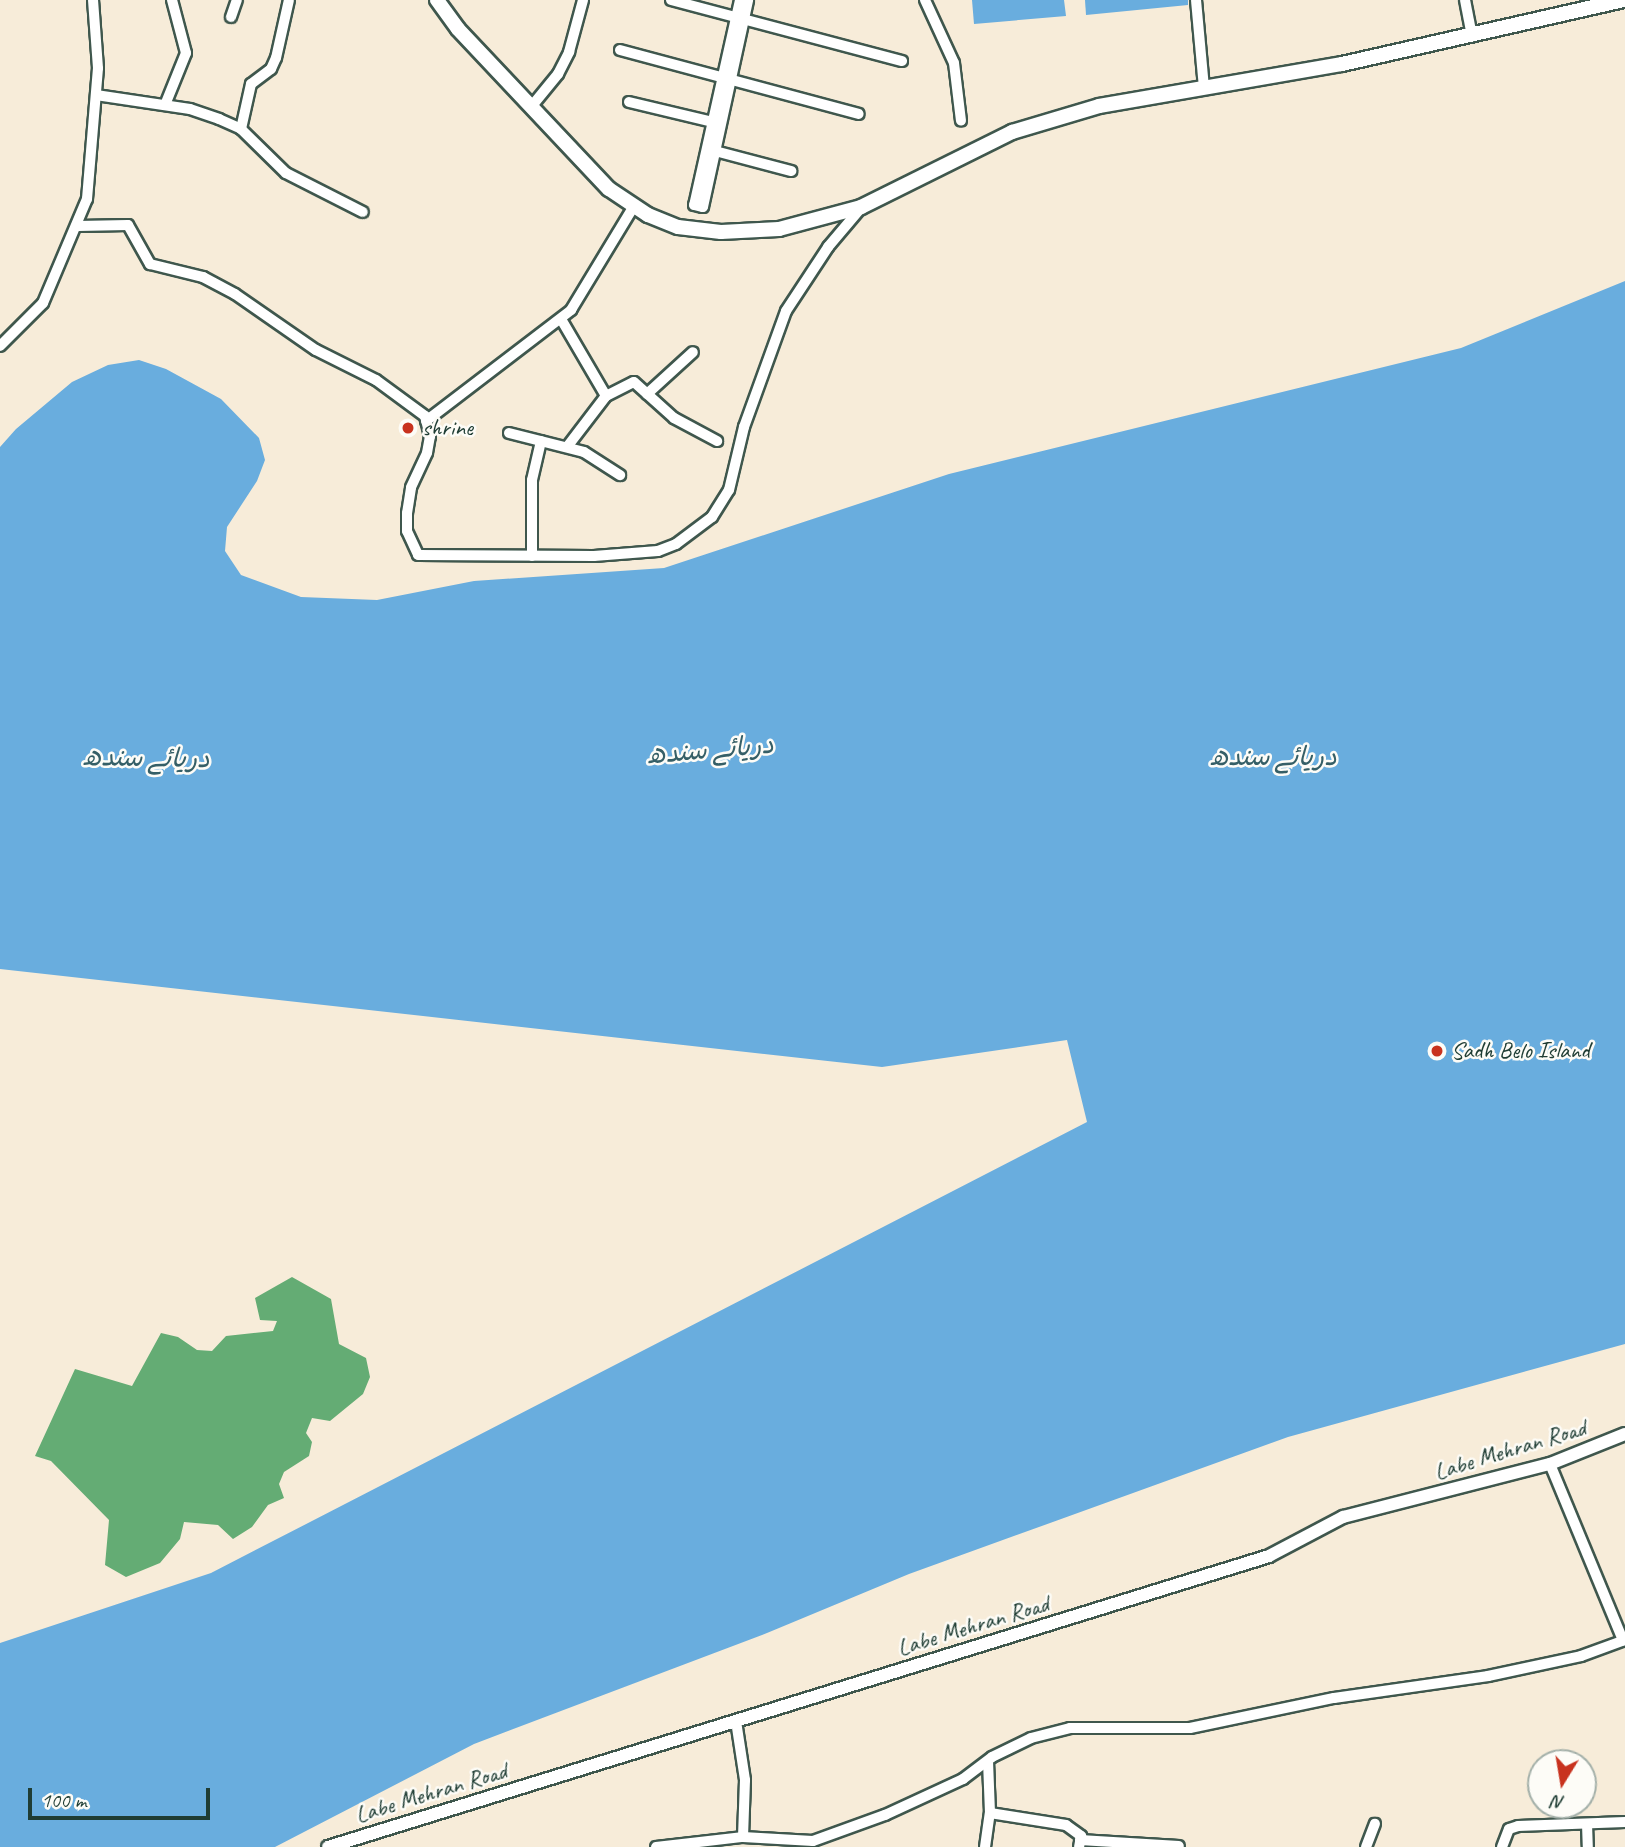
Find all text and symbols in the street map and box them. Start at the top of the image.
place label: shrine [422,414,473,442]
marker: shrine [400,420,416,436]
water label: دریائے سندھ [645,729,775,771]
water label: دریائے سندھ [82,741,210,775]
water label: دریائے سندھ [1209,741,1337,773]
place label: Sadh Belo Island [1451,1037,1590,1065]
marker: Sadh Belo Island [1429,1043,1445,1059]
street label: Labe Mehran Road [1431,1413,1589,1487]
street label: Labe Mehran Road [894,1589,1052,1663]
north arrow [1527,1749,1597,1819]
street label: Labe Mehran Road [352,1756,510,1830]
scale bar [32,1773,214,1817]
text: 100 m [41,1787,86,1813]
text: N [1550,1790,1566,1816]

